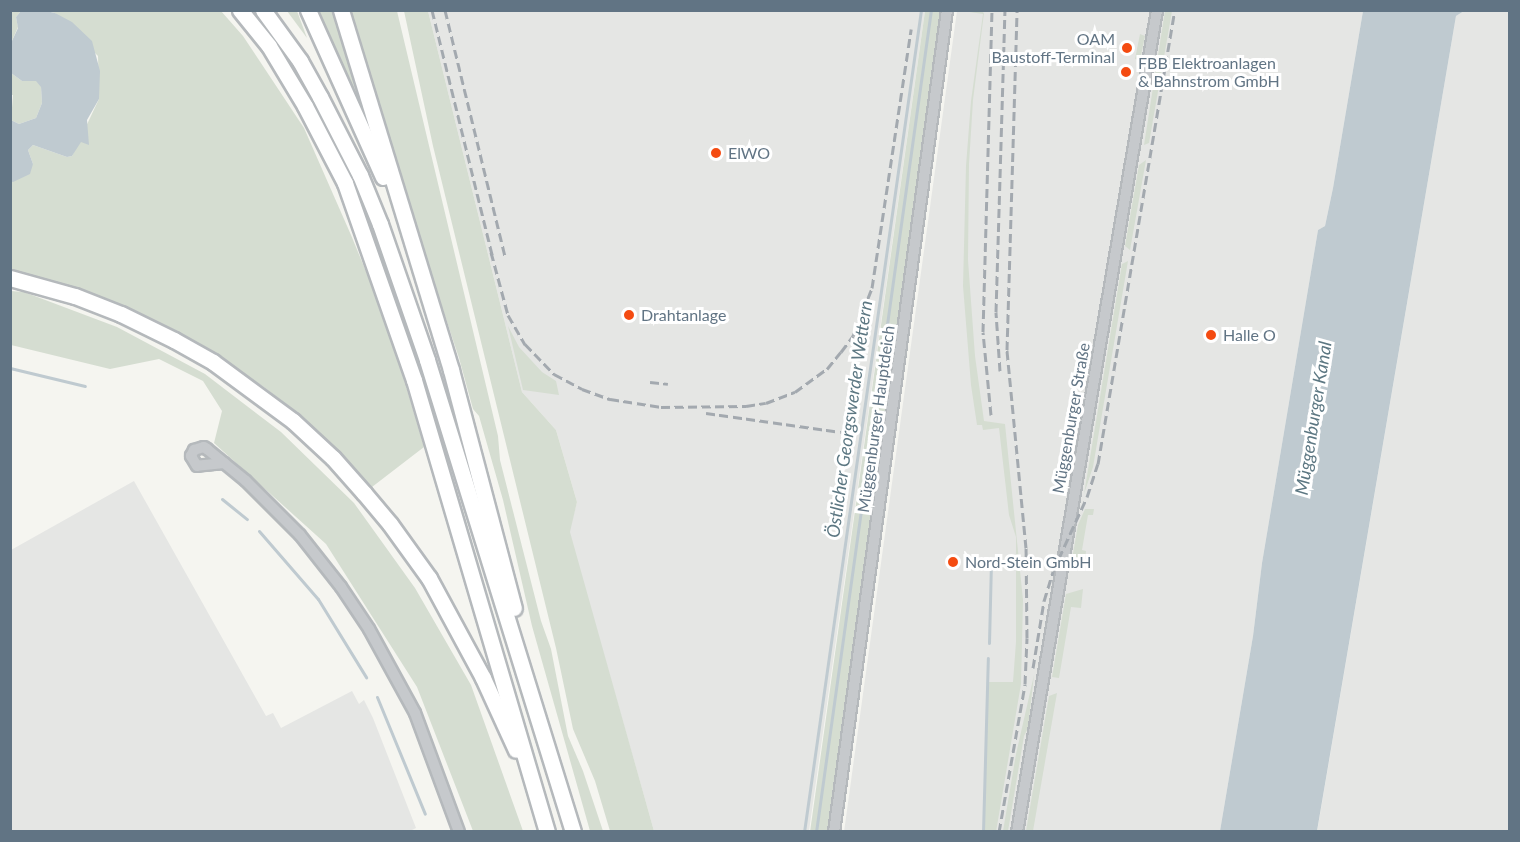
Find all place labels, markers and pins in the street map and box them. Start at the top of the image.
place label: OAM Baustoff-Terminal [992,29,1115,67]
marker: OAM Baustoff-Terminal [1120,41,1134,55]
place label: FBB Elektroanlagen & Bahnstrom GmbH [1138,53,1280,91]
marker: FBB Elektroanlagen & Bahnstrom GmbH [1119,65,1133,79]
place label: ElWO [728,143,770,163]
marker: ElWO [709,146,723,160]
place label: Drahtanlage [641,305,726,325]
marker: Drahtanlage [622,308,636,322]
place label: Halle O [1223,325,1276,345]
marker: Halle O [1204,328,1218,342]
place label: Nord-Stein GmbH [965,552,1091,572]
marker: Nord-Stein GmbH [946,555,960,569]

